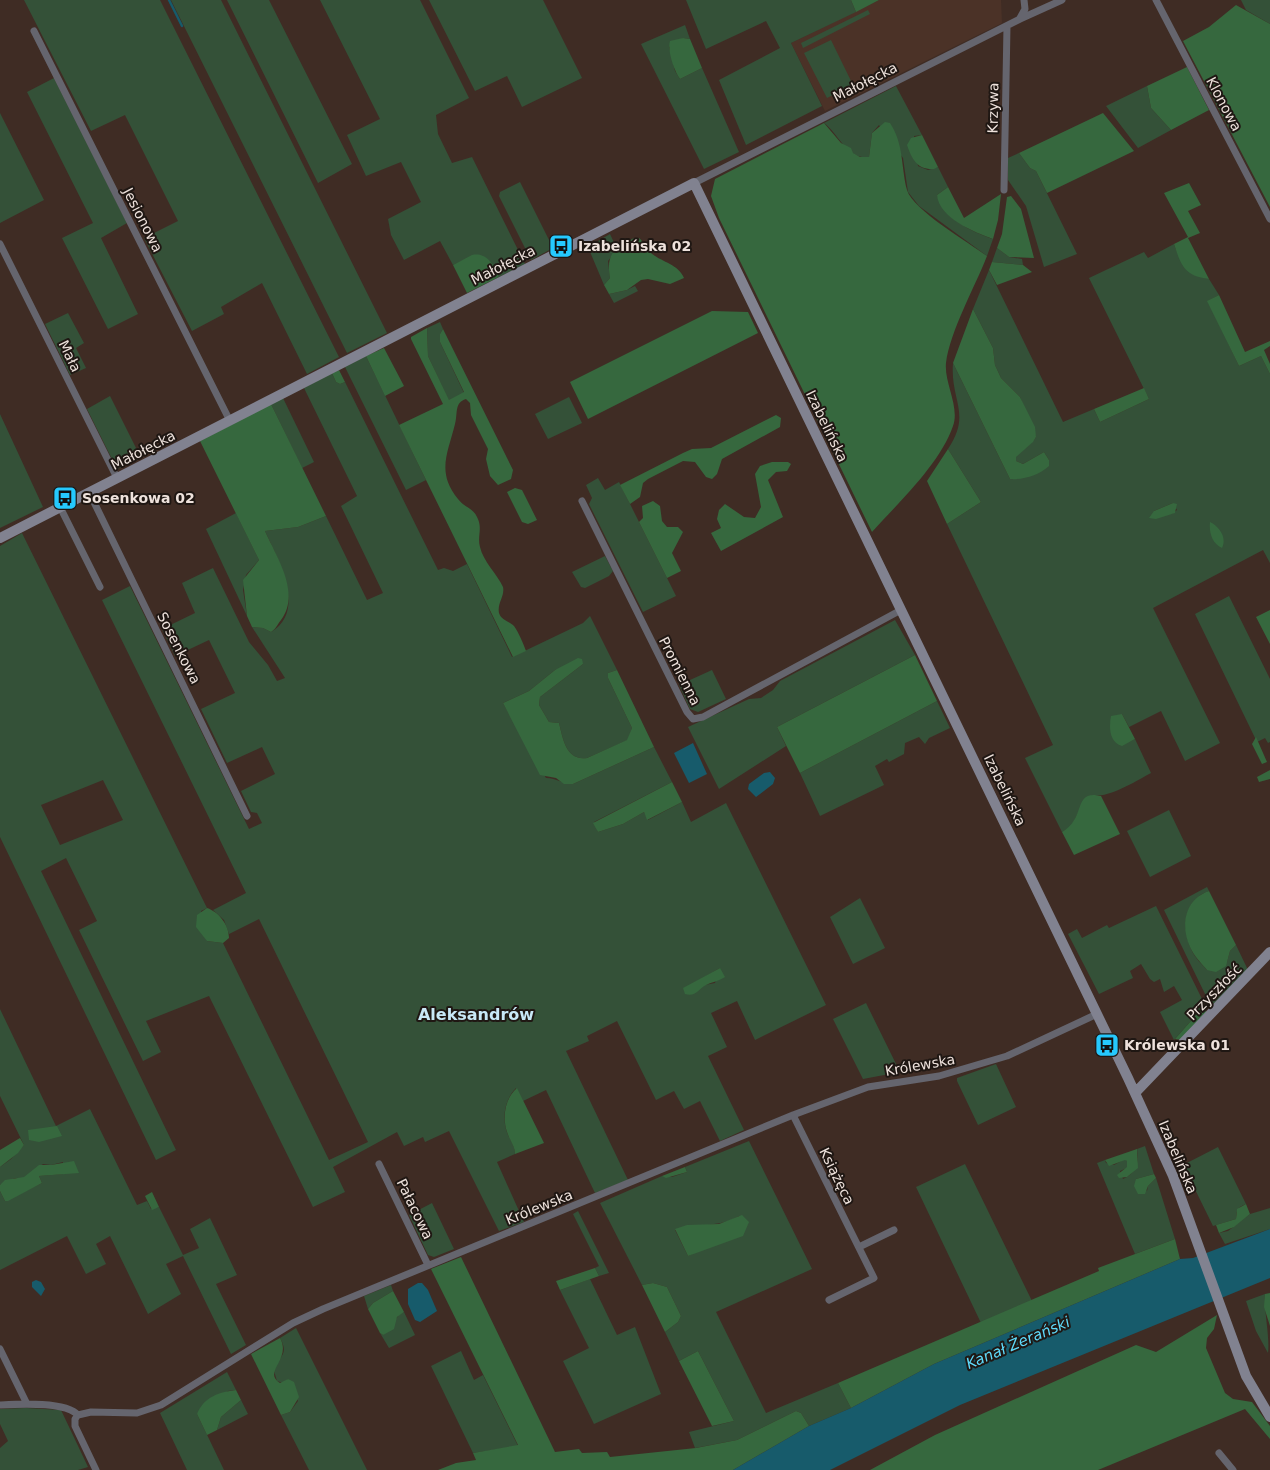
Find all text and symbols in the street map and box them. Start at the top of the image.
street label: Małołęcka [830,59,900,105]
street label: Klonowa [1203,74,1245,134]
street label: Krzywa [985,83,1001,133]
street label: Jesionowa [120,184,166,255]
bus stop icon: Izabelińska 02 [548,233,574,259]
place label: Izabelińska 02 [578,238,691,254]
street label: Małołęcka [468,242,538,288]
street label: Mała [56,338,84,374]
street label: Izabelińska [803,387,851,465]
street label: Małołęcka [108,427,178,473]
bus stop icon: Sosenkowa 02 [52,485,78,511]
place label: Sosenkowa 02 [82,490,195,506]
street label: Sosenkowa [154,609,204,687]
street label: Promienna [656,634,704,708]
street label: Izabelińska [981,751,1029,829]
street label: Przyszłość [1183,961,1245,1023]
district label: Aleksandrów [418,1005,534,1024]
bus stop icon: Królewska 01 [1094,1032,1120,1058]
place label: Królewska 01 [1124,1037,1230,1053]
street label: Królewska [884,1051,956,1079]
street label: Izabelińska [1155,1118,1201,1196]
street label: Książęca [816,1145,858,1207]
street label: Pałacowa [394,1176,436,1242]
street label: Królewska [503,1186,575,1228]
water label: Kanał Żerański [963,1312,1074,1373]

